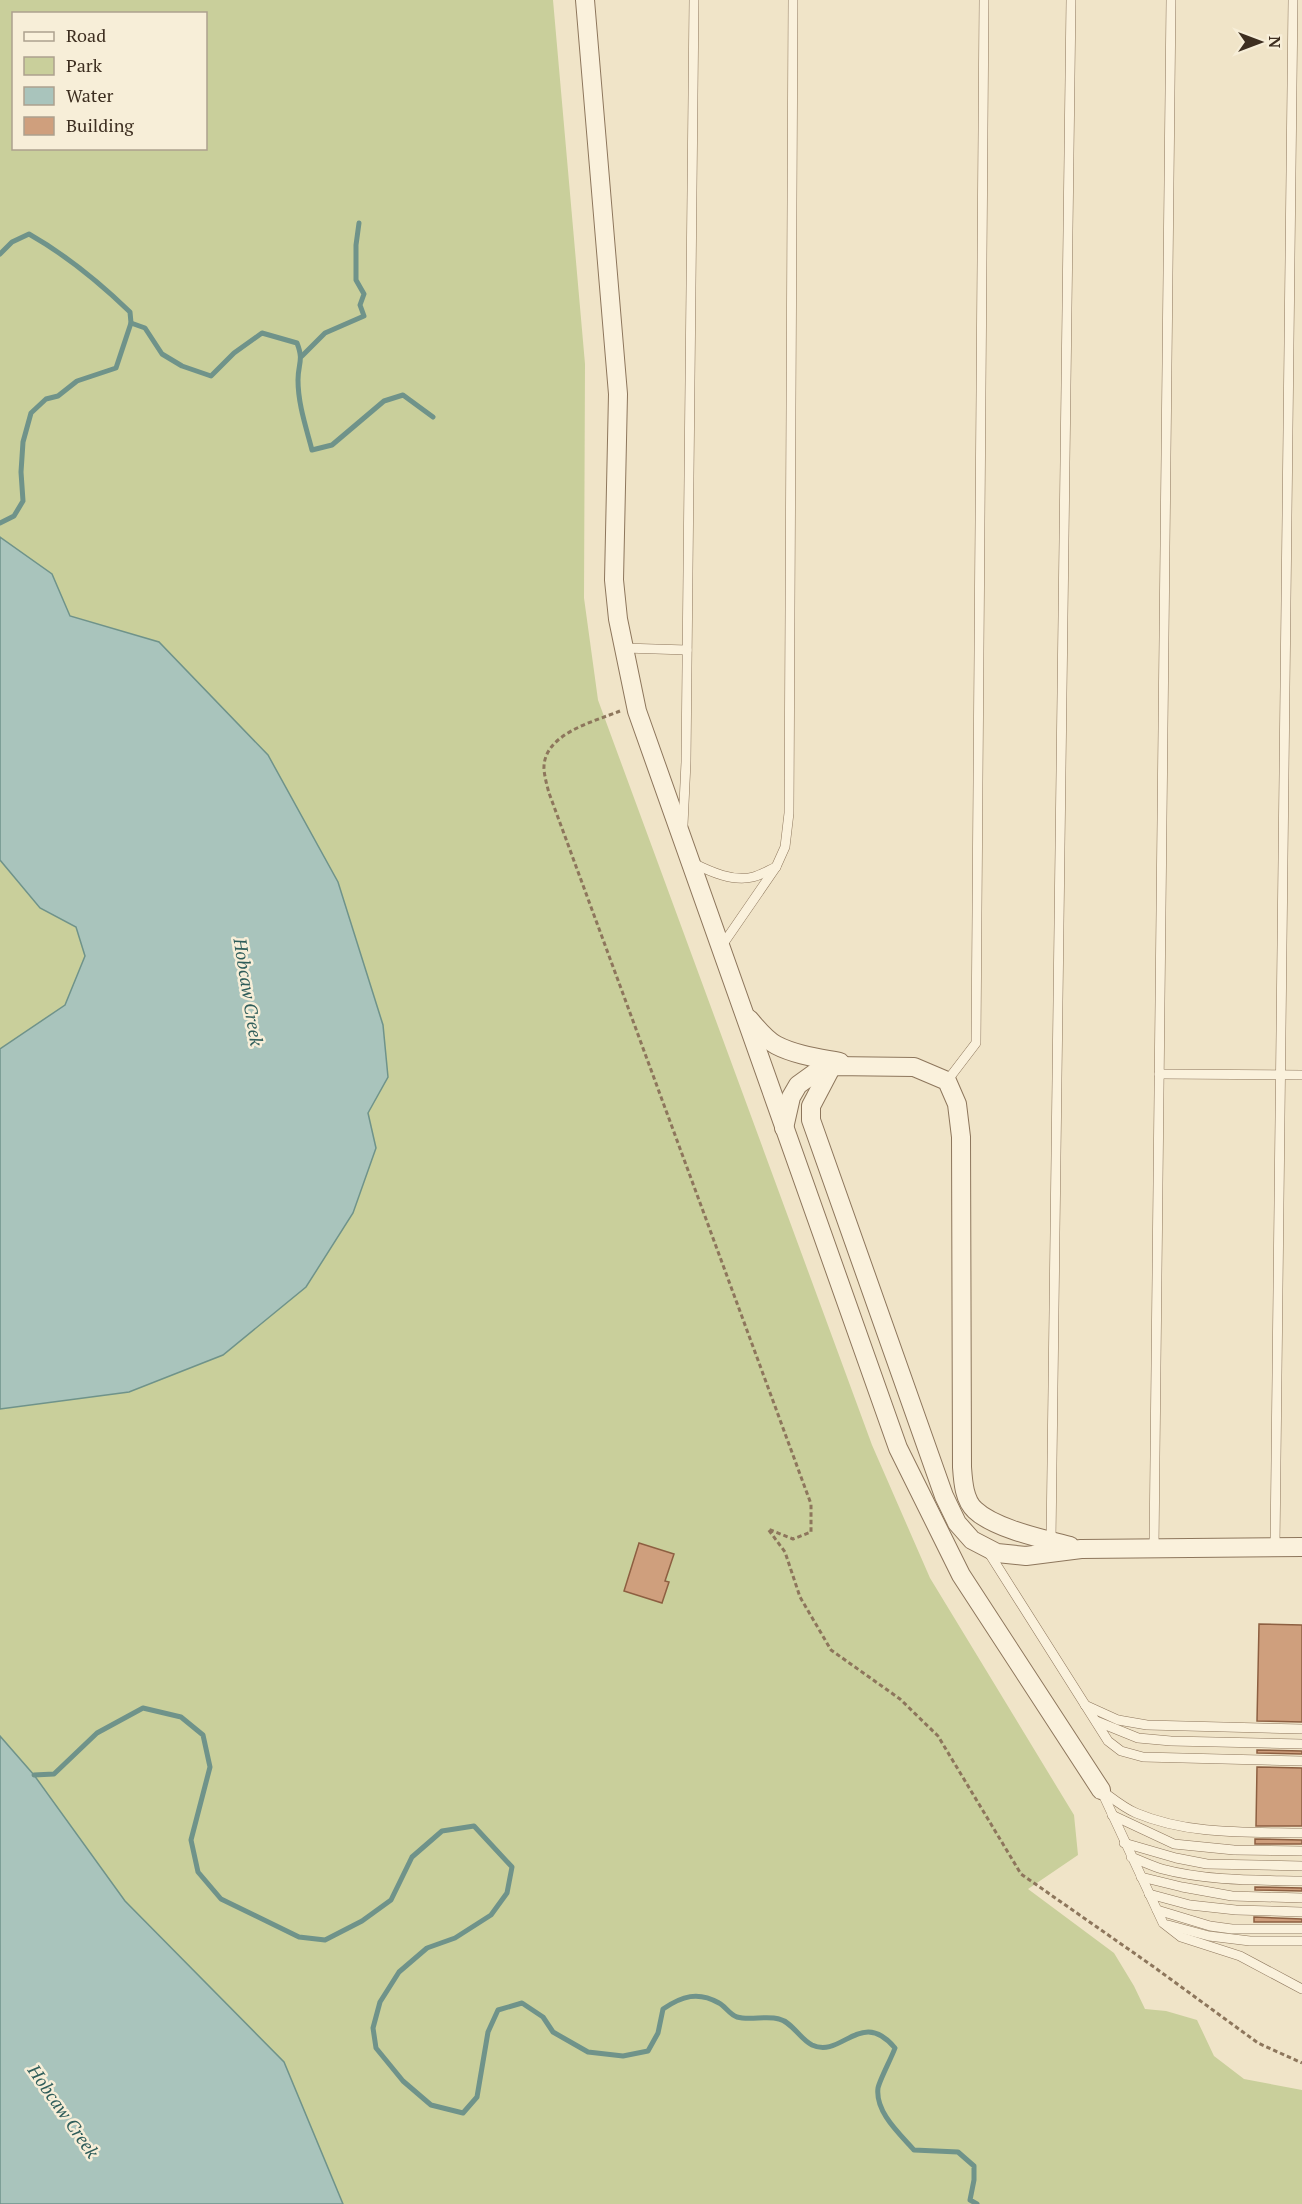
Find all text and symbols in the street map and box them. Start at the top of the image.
legend [12,12,207,150]
north arrow [1230,12,1290,72]
text: Road [66,23,106,47]
text: N [1264,36,1286,48]
text: Park [66,53,103,77]
text: Water [66,83,113,107]
text: Building [66,113,134,137]
water label: Hobcaw Creek [228,935,269,1048]
water label: Hobcaw Creek [22,2059,105,2163]

